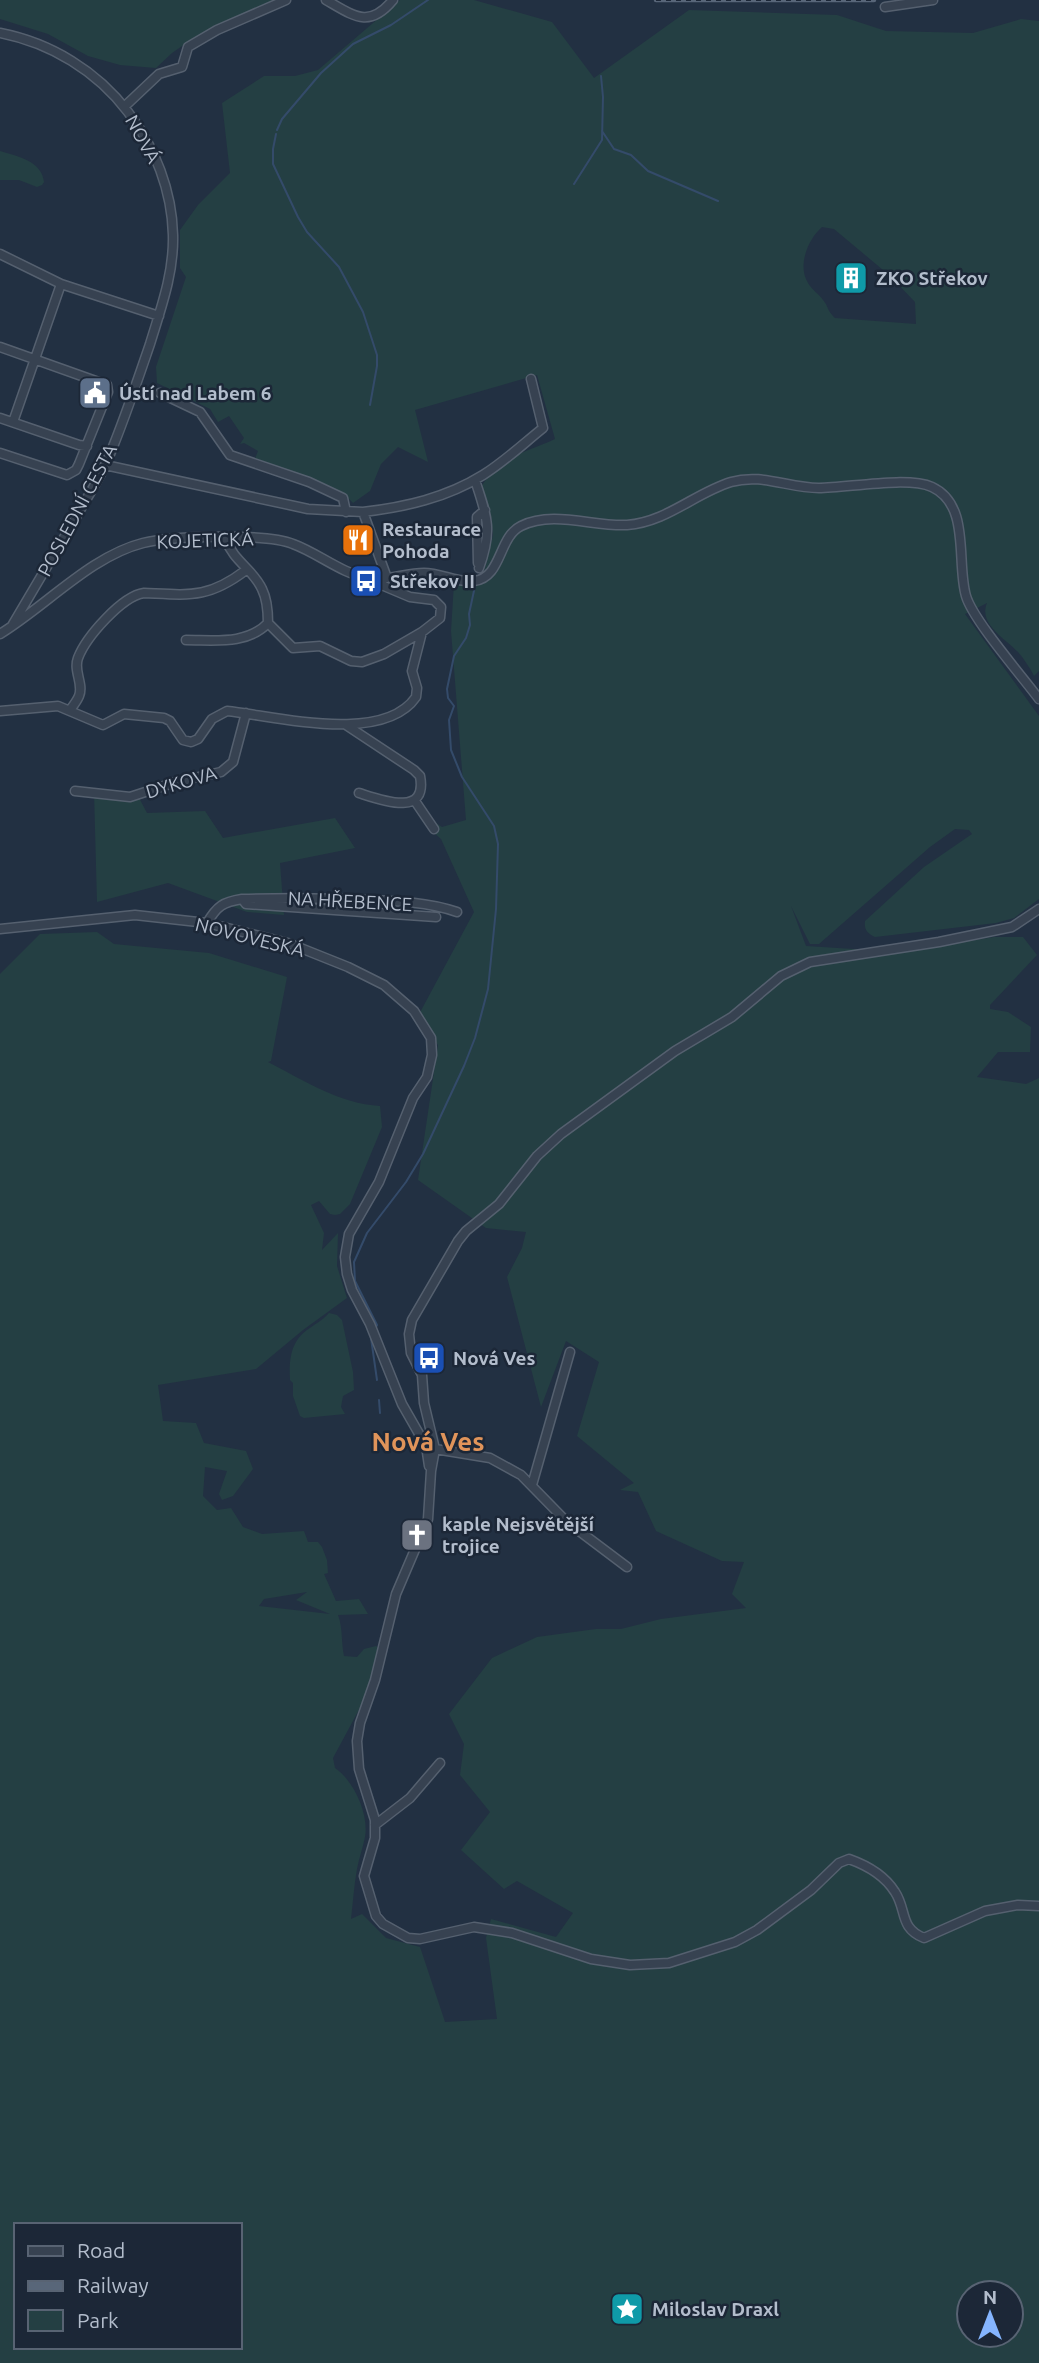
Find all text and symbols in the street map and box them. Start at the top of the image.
street label: NOVÁ [121,111,165,167]
building icon: ZKO Střekov [832,259,870,297]
place label: ZKO Střekov [876,267,988,289]
public building icon: Ústí nad Labem 6 [76,374,114,412]
place label: Ústí nad Labem 6 [119,382,271,404]
street label: POSLEDNÍ CESTA [33,440,121,580]
place label: Restaurace Pohoda [382,518,481,562]
restaurant icon: Restaurace Pohoda [339,521,377,559]
street label: KOJETICKÁ [156,527,255,553]
bus stop icon: Střekov II [347,562,385,600]
place label: Střekov II [390,570,475,592]
street label: DYKOVA [143,761,220,803]
street label: NA HŘEBENCE [287,887,413,915]
street label: NOVOVESKÁ [193,913,307,961]
bus stop icon: Nová Ves [410,1339,448,1377]
place label: Nová Ves [453,1347,536,1369]
district label: Nová Ves [372,1427,484,1456]
place label: kaple Nejsvětější trojice [442,1513,595,1557]
church icon: kaple Nejsvětější trojice [398,1516,436,1554]
legend [14,2223,242,2349]
text: Road [77,2238,125,2262]
text: Railway [77,2273,149,2297]
north arrow [955,2279,1025,2349]
text: N [983,2286,997,2308]
place icon: Miloslav Draxl [608,2290,646,2328]
place label: Miloslav Draxl [652,2298,779,2320]
text: Park [77,2308,119,2332]

